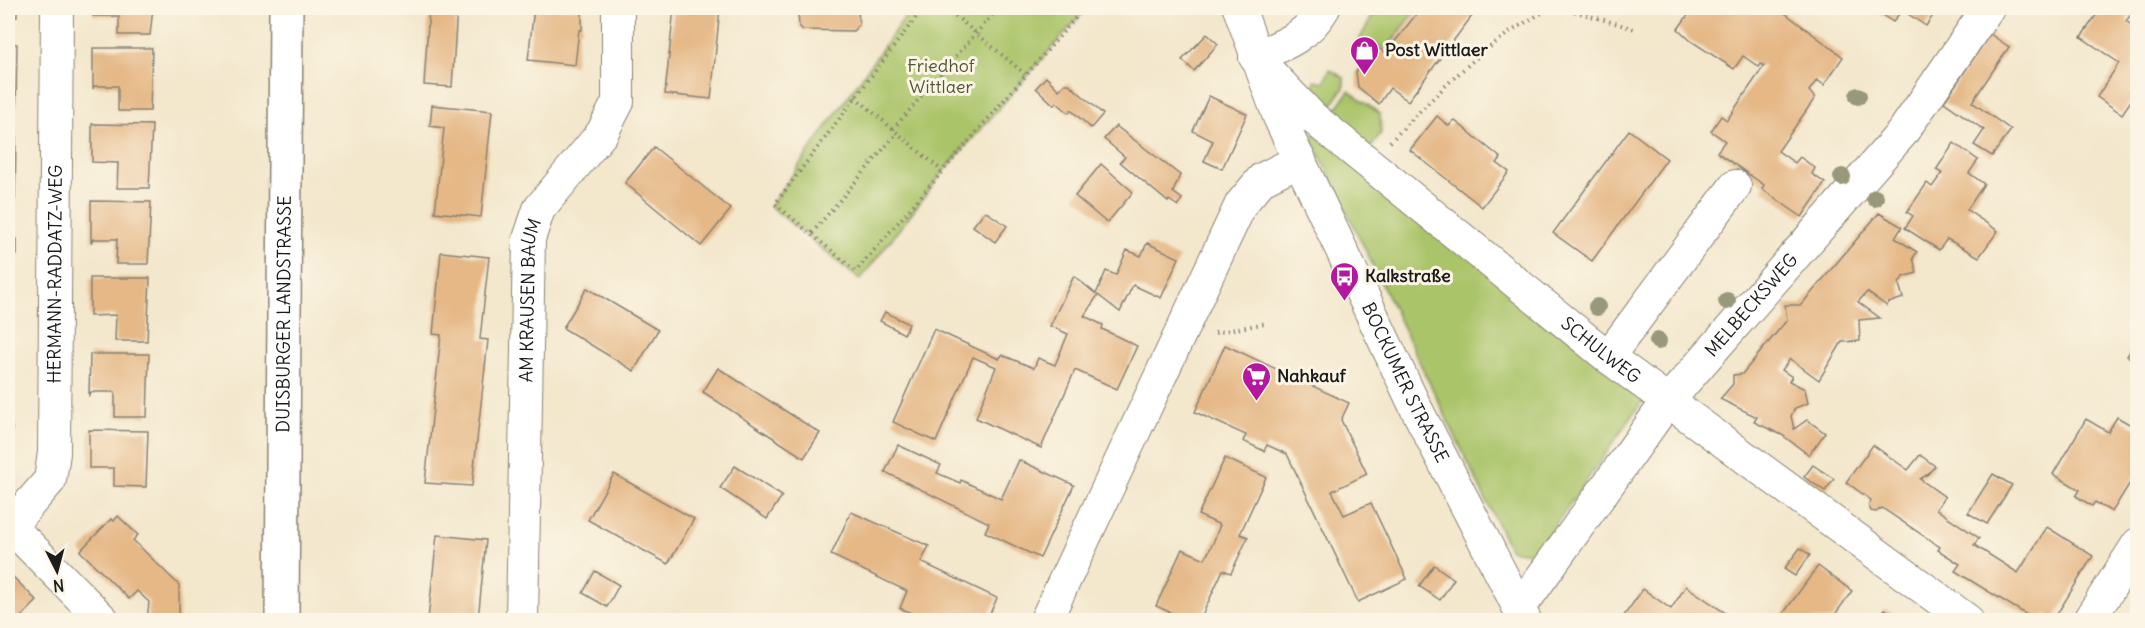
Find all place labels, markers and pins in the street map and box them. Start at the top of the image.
shop icon: Post Wittlaer [1348,34,1380,76]
place label: Post Wittlaer [1385,38,1489,61]
bus stop icon: Kalkstraße [1328,260,1360,302]
place label: Kalkstraße [1365,264,1451,287]
supermarket icon: Nahkauf [1240,360,1272,402]
place label: Nahkauf [1277,364,1347,387]

